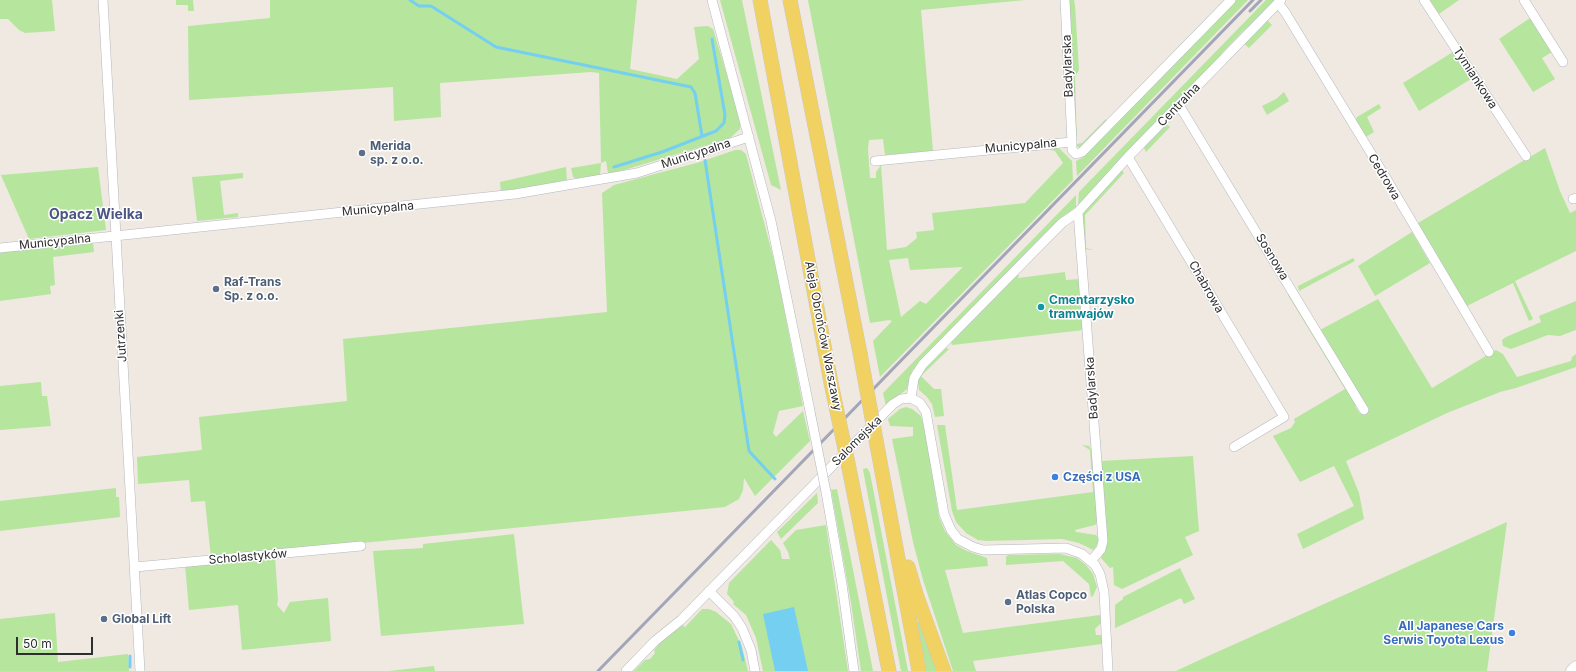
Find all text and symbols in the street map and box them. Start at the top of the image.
street label: Badylarska [1060,34,1076,98]
street label: Tymiankowa [1450,44,1500,112]
street label: Centralna [1155,80,1203,130]
street label: Municypalna [659,136,733,172]
street label: Municypalna [984,136,1058,156]
place label: Merida sp. z o.o. [370,139,424,167]
marker: Merida sp. z o.o. [357,148,367,158]
street label: Cedrowa [1365,151,1403,203]
street label: Municypalna [341,199,415,219]
district label: Opacz Wielka [49,207,143,223]
street label: Municypalna [18,231,92,253]
street label: Sosnowa [1252,231,1292,283]
street label: Chabrowa [1185,258,1227,316]
street label: Aleja Obrońców Warszawy [801,260,845,412]
place label: Raf-Trans Sp. z o.o. [224,275,281,303]
marker: Raf-Trans Sp. z o.o. [211,284,221,294]
place label: Cmentarzysko tramwajów [1049,293,1135,321]
marker: Cmentarzysko tramwajów [1036,302,1046,312]
street label: Jutrzenki [112,309,130,363]
street label: Badylarska [1083,356,1101,420]
street label: Salomejska [829,413,885,469]
place label: Części z USA [1063,470,1141,484]
marker: Części z USA [1050,472,1060,482]
street label: Scholastyków [208,546,288,568]
place label: Atlas Copco Polska [1016,588,1087,616]
marker: Atlas Copco Polska [1003,597,1013,607]
place label: Global Lift [112,612,171,626]
marker: Global Lift [99,614,109,624]
place label: All Japanese Cars Serwis Toyota Lexus [1383,619,1504,647]
marker: All Japanese Cars Serwis Toyota Lexus [1507,628,1517,638]
scale bar [18,629,95,655]
text: 50 m [23,636,52,651]

